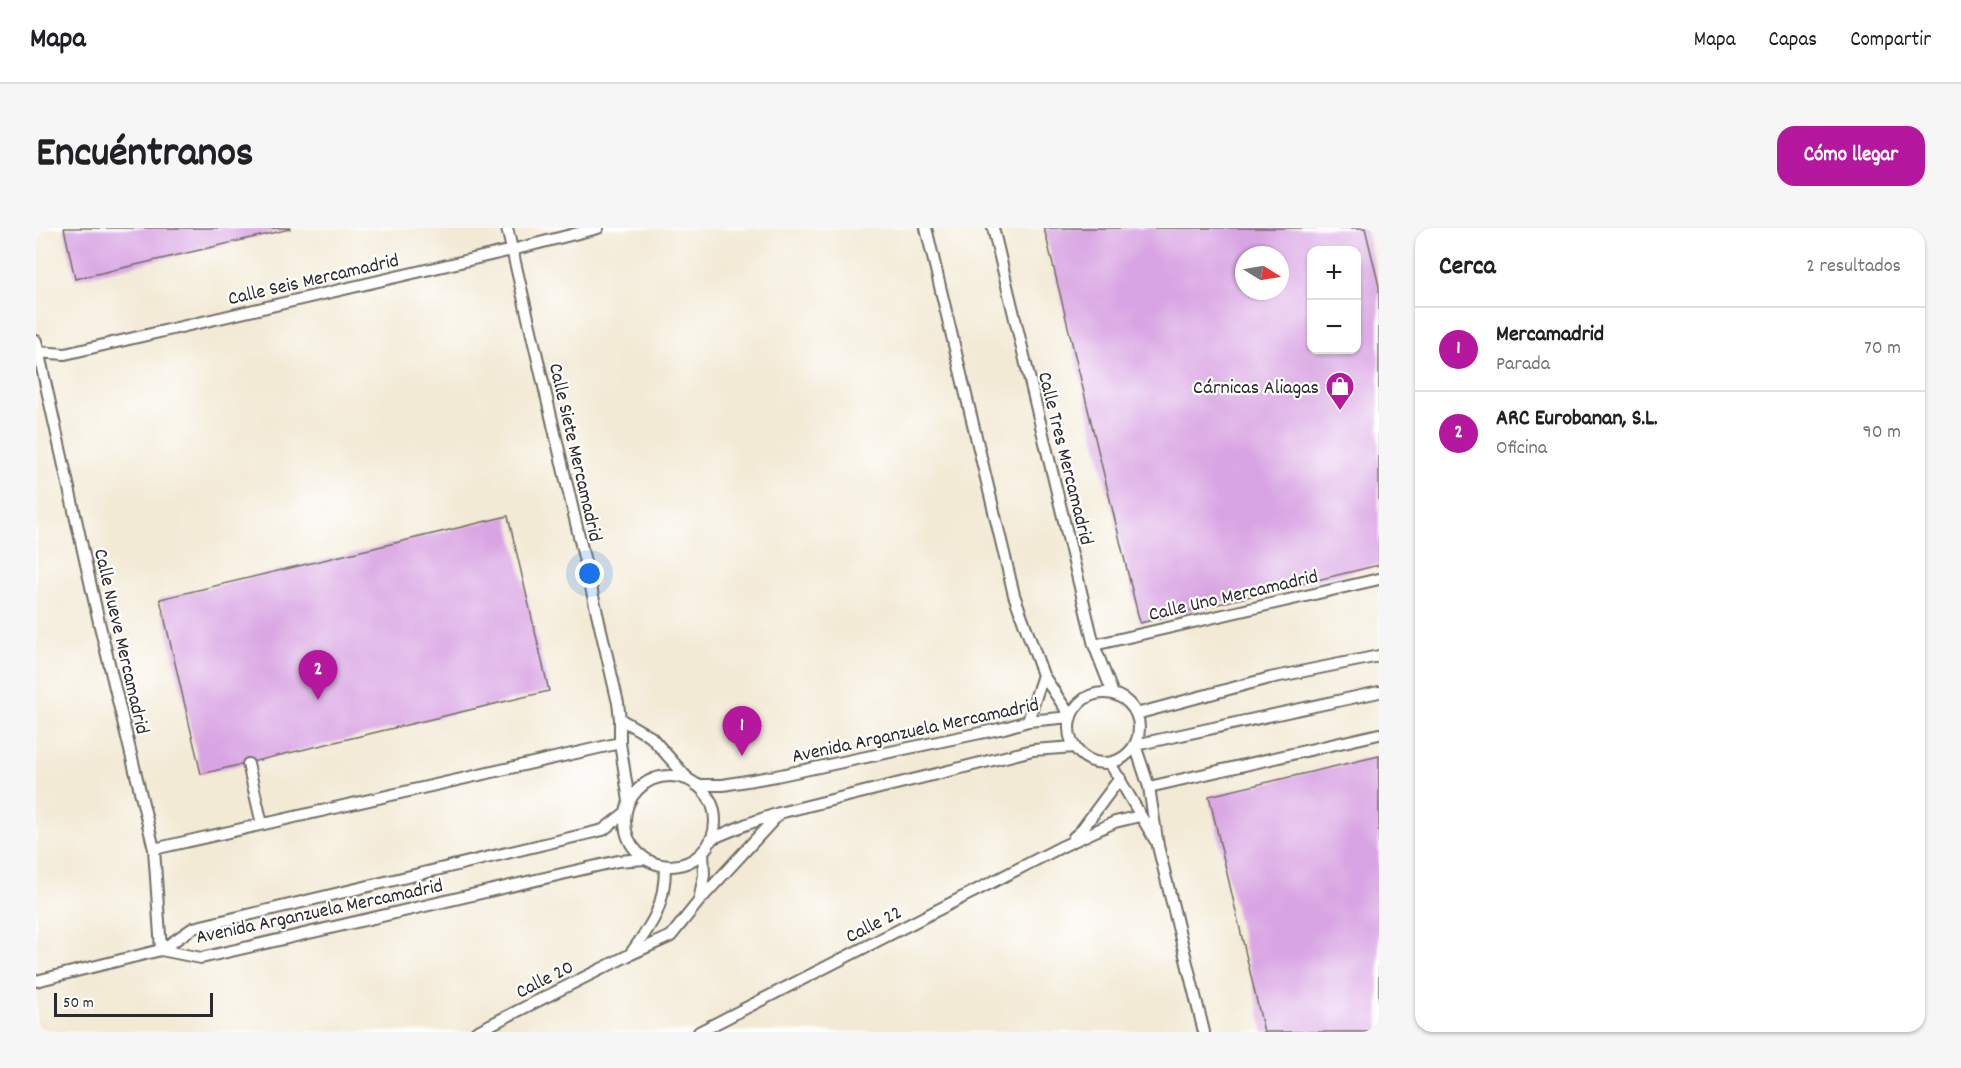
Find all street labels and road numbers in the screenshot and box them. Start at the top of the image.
street label: Calle Seis Mercamadrid [225,248,402,314]
street label: Calle Siete Mercamadrid [540,361,608,545]
street label: Calle Tres Mercamadrid [1029,369,1099,548]
street label: Calle Nueve Mercamadrid [85,546,155,737]
street label: Calle Uno Mercamadrid [1146,564,1321,630]
street label: Avenida Arganzuela Mercamadrid [789,692,1042,772]
street label: Avenida Arganzuela Mercamadrid [193,873,446,953]
street label: Calle 22 [841,900,907,952]
street label: Calle 20 [511,954,579,1007]

